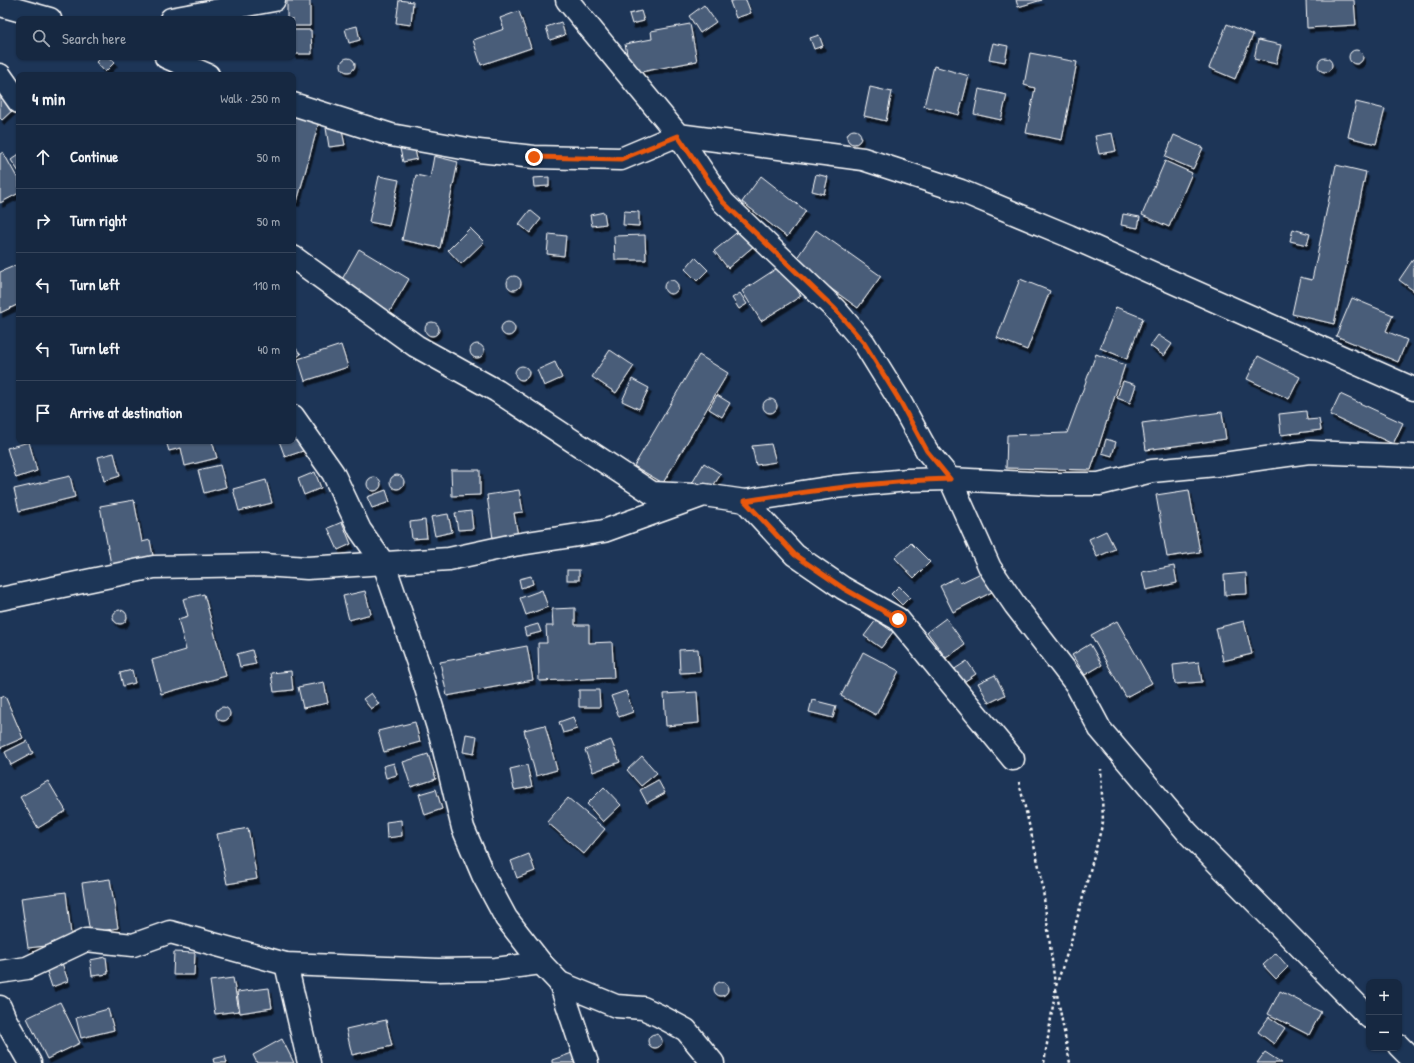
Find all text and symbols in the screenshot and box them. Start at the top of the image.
search box [16,16,296,60]
icon: search [30,27,52,49]
text: Search here [62,28,126,49]
text: 4 min [32,87,65,110]
text: Walk · 250 m [220,89,280,107]
icon: ahead [32,146,54,168]
text: Continue [70,146,118,167]
text: 50 m [257,148,280,166]
route end [525,148,543,166]
icon: right [32,210,54,232]
text: Turn right [70,210,126,231]
text: 50 m [257,212,280,230]
icon: left [32,274,54,296]
text: Turn left [70,274,120,295]
text: 110 m [253,276,280,294]
icon: left [32,338,54,360]
text: Turn left [70,338,120,359]
text: 40 m [257,340,280,358]
icon: arrive [32,402,54,424]
text: Arrive at destination [70,402,182,423]
route start [889,610,907,628]
map controls [1366,979,1402,1051]
button: + [1366,979,1402,1015]
button: − [1366,1015,1402,1051]

